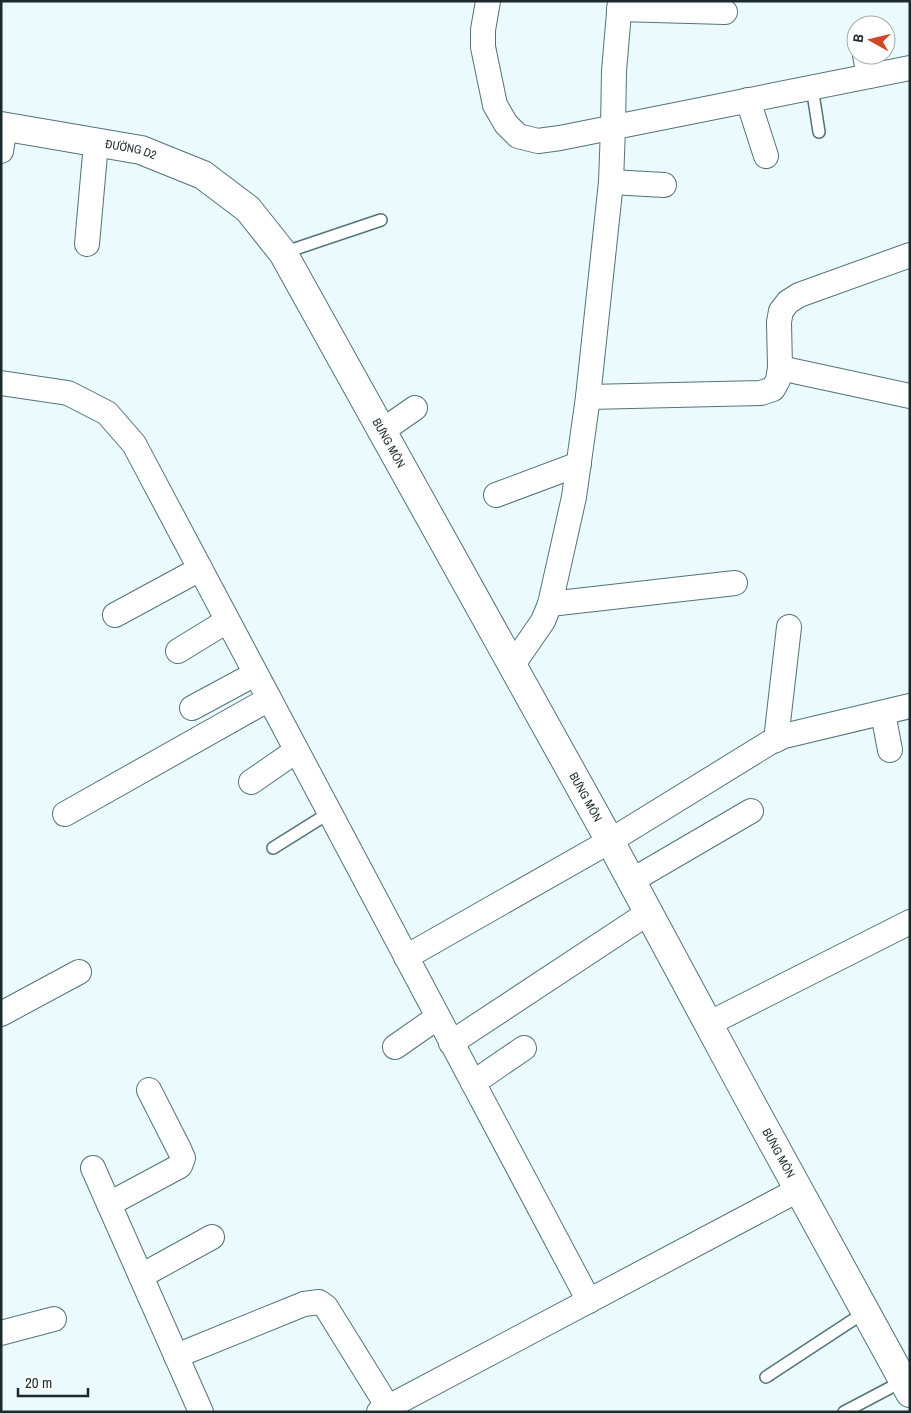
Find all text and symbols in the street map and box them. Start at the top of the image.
north arrow [846,15,896,65]
text: B [849,33,868,44]
street label: ĐƯỜNG D2 [104,136,159,163]
street label: BƯNG MÔN [369,416,409,471]
street label: BƯNG MÔN [565,769,606,825]
street label: BƯNG MÔN [759,1125,799,1181]
scale bar [18,1366,88,1398]
text: 20 m [25,1372,52,1393]

